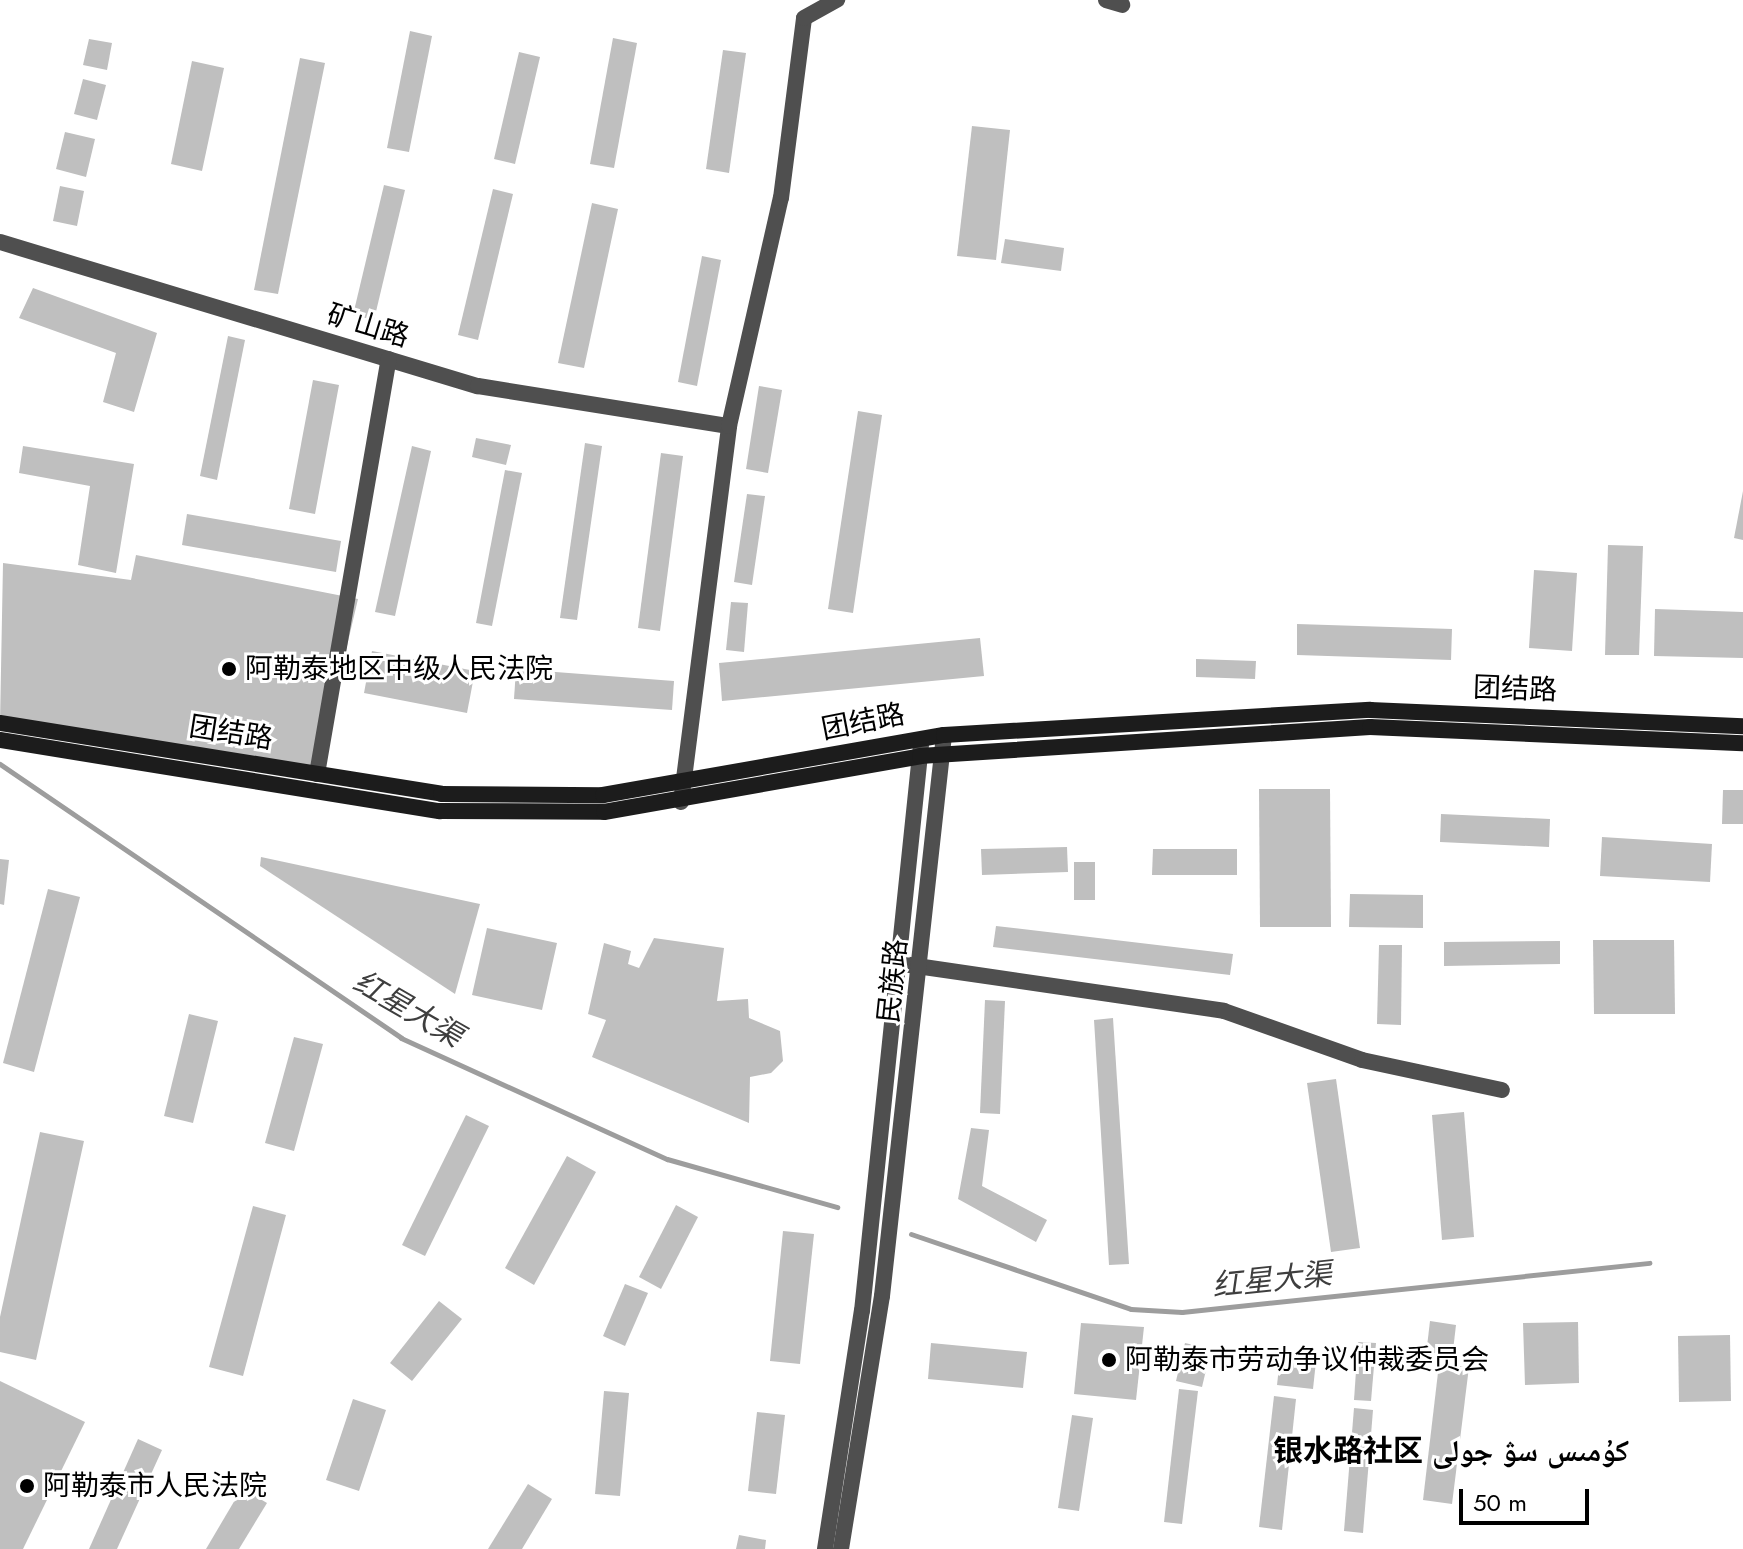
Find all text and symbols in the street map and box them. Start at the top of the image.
street label: 矿山路 [323,298,413,354]
place label: 阿勒泰地区中级人民法院 [245,652,553,686]
marker: 阿勒泰地区中级人民法院 [220,660,238,678]
street label: 团结路 [1472,671,1558,707]
street label: 团结路 [819,697,907,747]
street label: 团结路 [187,710,275,756]
street label: 民族路 [872,937,914,1025]
water label: 红星大渠 [347,963,469,1055]
water label: 红星大渠 [1210,1256,1334,1304]
place label: 阿勒泰市劳动争议仲裁委员会 [1125,1343,1489,1377]
marker: 阿勒泰市劳动争议仲裁委员会 [1100,1351,1118,1369]
district label: 银水路社区 كۇمىس سۋ جولى [1273,1433,1629,1469]
place label: 阿勒泰市人民法院 [43,1469,267,1503]
scale bar [1463,1473,1593,1523]
marker: 阿勒泰市人民法院 [18,1477,36,1495]
text: 50 m [1473,1485,1527,1520]

